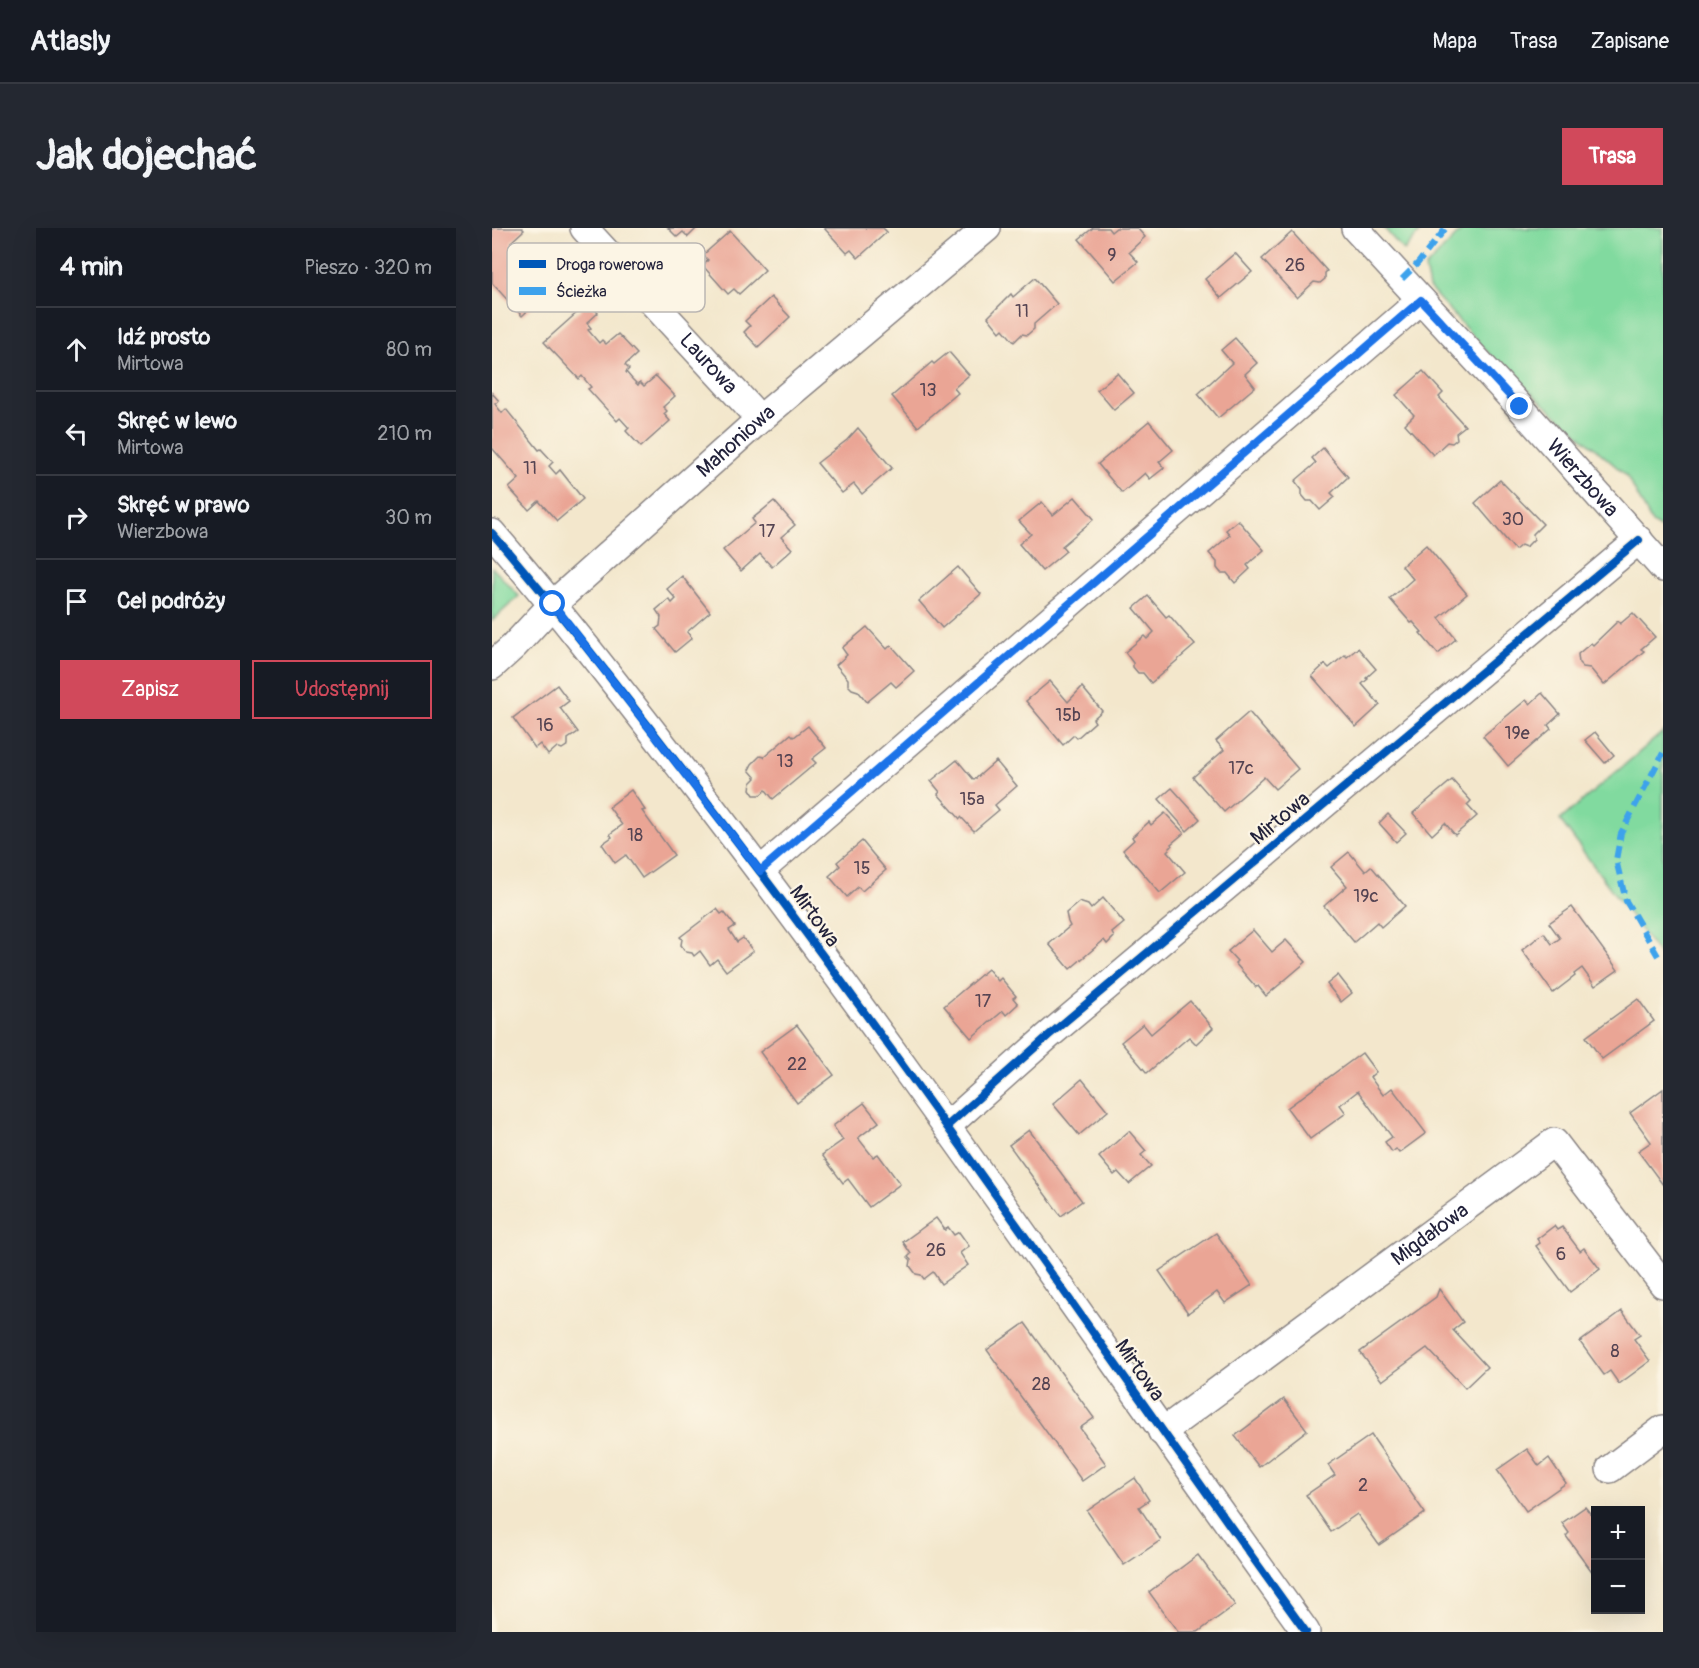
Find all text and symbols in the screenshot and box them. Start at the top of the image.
text: Atlasly [30,24,110,59]
text: Mapa [1432,28,1477,55]
text: Trasa [1510,28,1558,55]
text: Zapisane [1591,28,1669,55]
button: Trasa [1562,128,1663,185]
text: Jak dojechać [36,130,257,182]
legend [507,243,705,312]
house number: 9 [1107,244,1117,267]
text: 4 min [60,251,123,283]
house number: 26 [1285,254,1305,277]
text: Pieszo · 320 m [304,255,432,280]
text: Droga rowerowa [556,255,664,275]
text: Ścieżka [556,282,607,302]
house number: 11 [1015,300,1029,323]
text: Idź prosto [117,323,210,351]
street label: Laurowa [673,327,743,400]
icon: ahead [60,333,93,366]
text: 80 m [386,337,432,362]
text: Mirtowa [117,351,184,376]
house number: 13 [919,379,937,402]
route end [1506,393,1532,419]
street label: Mahoniowa [691,399,781,483]
text: Skręć w lewo [117,407,237,435]
icon: left [60,417,93,450]
text: 210 m [377,421,432,446]
street label: Wierzbowa [1540,433,1624,523]
text: Mirtowa [117,435,184,460]
house number: 11 [523,457,537,480]
text: Skręć w prawo [117,491,250,519]
icon: right [60,501,93,534]
text: 30 m [385,505,432,530]
house number: 30 [1502,508,1524,531]
text: Wierzbowa [117,519,208,544]
house number: 17 [759,520,776,543]
icon: arrive [60,585,93,618]
text: Cel podróży [117,587,225,615]
route start [539,590,565,616]
button: Zapisz [60,660,240,719]
button: Udostępnij [252,660,432,719]
house number: 15b [1055,704,1081,727]
house number: 16 [536,714,554,737]
house number: 19e [1504,722,1530,745]
house number: 13 [776,750,794,773]
house number: 17c [1228,757,1254,780]
street label: Mirtowa [1245,786,1316,851]
house number: 15a [959,788,985,811]
house number: 18 [627,824,643,847]
house number: 15 [854,857,870,880]
street label: Mirtowa [783,880,846,952]
house number: 19c [1353,885,1379,908]
house number: 17 [975,990,992,1013]
house number: 22 [787,1053,807,1076]
street label: Migdałowa [1386,1197,1474,1272]
house number: 26 [926,1239,946,1262]
house number: 6 [1556,1243,1566,1266]
street label: Mirtowa [1109,1334,1171,1407]
house number: 8 [1610,1340,1620,1363]
house number: 28 [1031,1373,1051,1396]
house number: 2 [1358,1474,1368,1497]
map controls [1591,1506,1645,1614]
button: + [1591,1506,1645,1560]
button: − [1591,1560,1645,1614]

